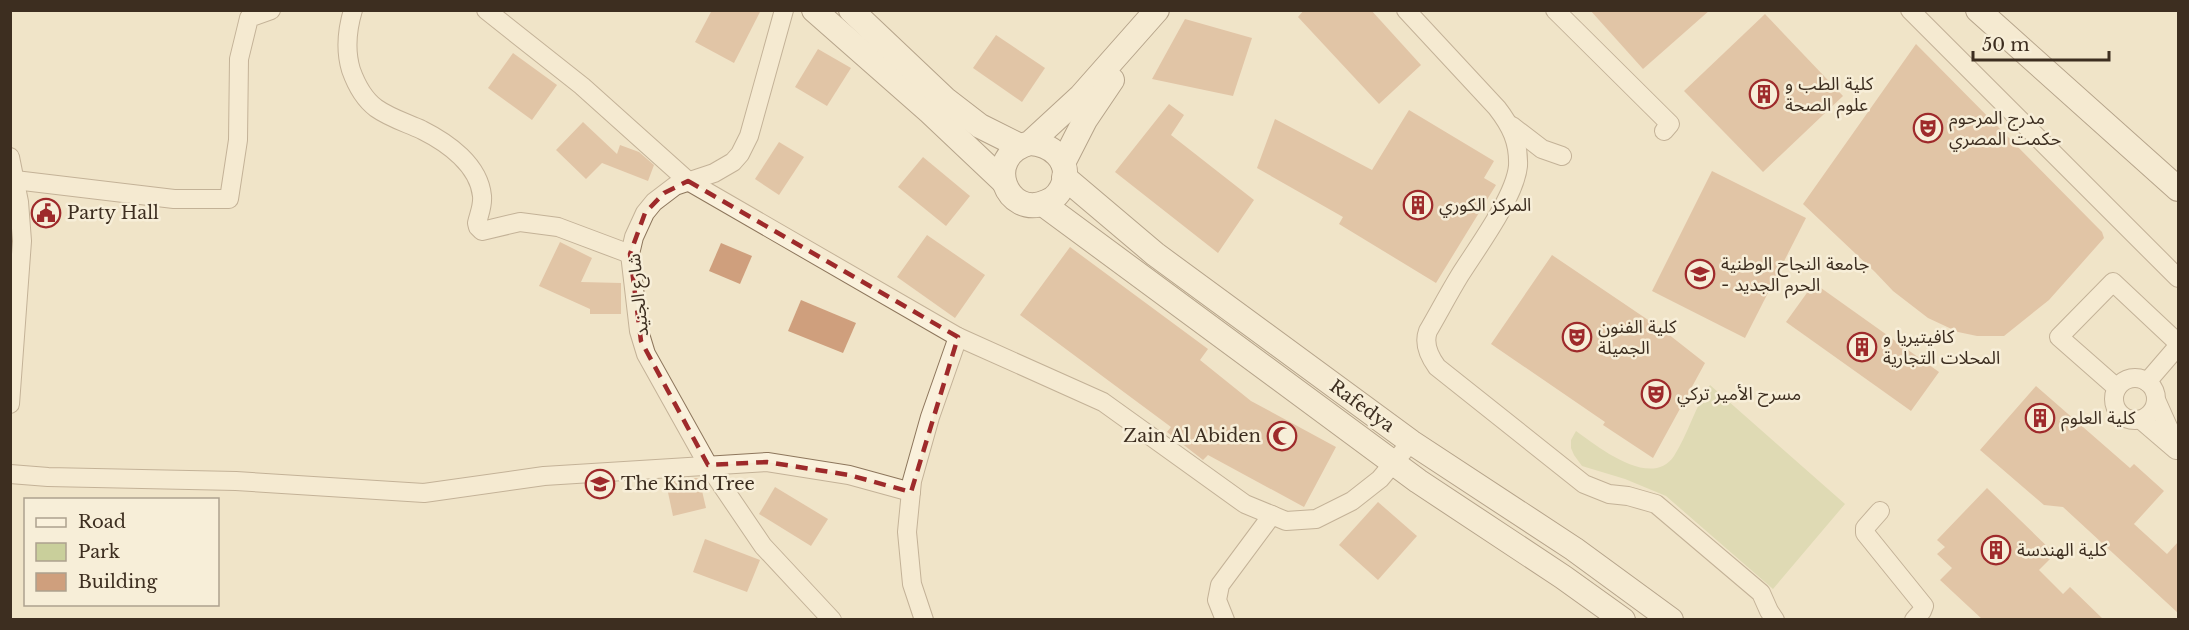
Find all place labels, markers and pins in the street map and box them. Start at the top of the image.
place label: كلية الطب و علوم الصحة [1785,73,1874,119]
building icon: كلية الطب و علوم الصحة [1748,78,1780,110]
place label: مدرج المرحوم حكمت المصري [1949,107,2061,152]
theatre icon: مدرج المرحوم حكمت المصري [1912,112,1944,144]
building icon: المركز الكوري [1402,189,1434,221]
place label: المركز الكوري [1439,194,1531,218]
public building icon: Party Hall [30,197,62,229]
place label: Party Hall [67,202,159,224]
place label: جامعة النجاح الوطنية - الحرم الجديد [1721,253,1869,299]
school or university icon: جامعة النجاح الوطنية - الحرم الجديد [1684,258,1716,290]
place label: كلية الفنون الجميلة [1598,316,1677,359]
theatre icon: كلية الفنون الجميلة [1561,321,1593,353]
place label: كافيتيريا و المحلات التجارية [1883,326,2000,369]
building icon: كافيتيريا و المحلات التجارية [1846,331,1878,363]
theatre icon: مسرح الأمير تركي [1640,378,1672,410]
place label: مسرح الأمير تركي [1677,383,1801,407]
building icon: كلية العلوم [2024,402,2056,434]
place label: كلية العلوم [2061,407,2136,432]
mosque icon: Zain Al Abiden [1266,420,1298,452]
place label: Zain Al Abiden [1123,425,1261,447]
school or university icon: The Kind Tree [584,468,616,500]
place label: The Kind Tree [621,473,755,495]
building icon: كلية الهندسة [1980,534,2012,566]
place label: كلية الهندسة [2017,539,2108,561]

